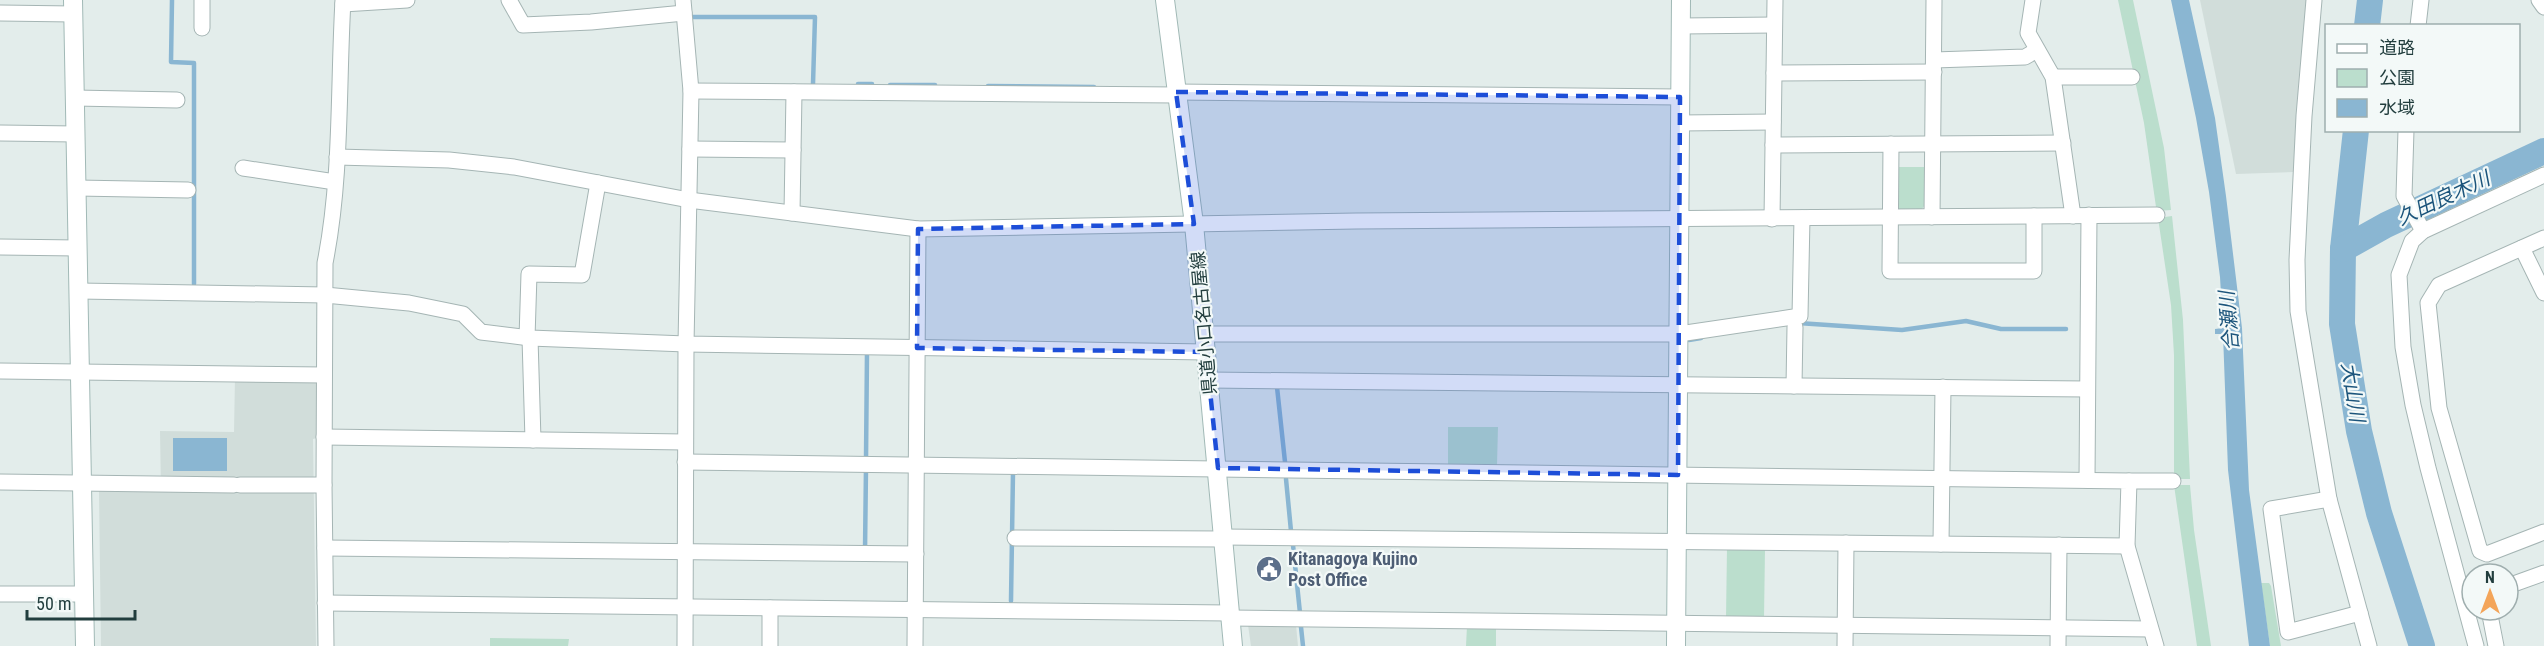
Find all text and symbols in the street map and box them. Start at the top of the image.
legend [2325,24,2520,132]
text: 道路 [2379,37,2415,58]
text: 公園 [2379,67,2415,88]
text: 水域 [2379,97,2415,118]
water label: 久田良木川 [2393,165,2495,230]
street label: 県道小口名古屋線 [1187,250,1220,396]
water label: 合瀬川 [2214,288,2244,352]
water label: 大山川 [2336,360,2370,425]
place label: Kitanagoya Kujino Post Office [1288,548,1418,590]
public building icon: Kitanagoya Kujino Post Office [1254,554,1284,584]
north arrow [2460,562,2520,622]
text: N [2485,568,2495,587]
scale bar [27,583,135,621]
text: 50 m [36,593,71,614]

